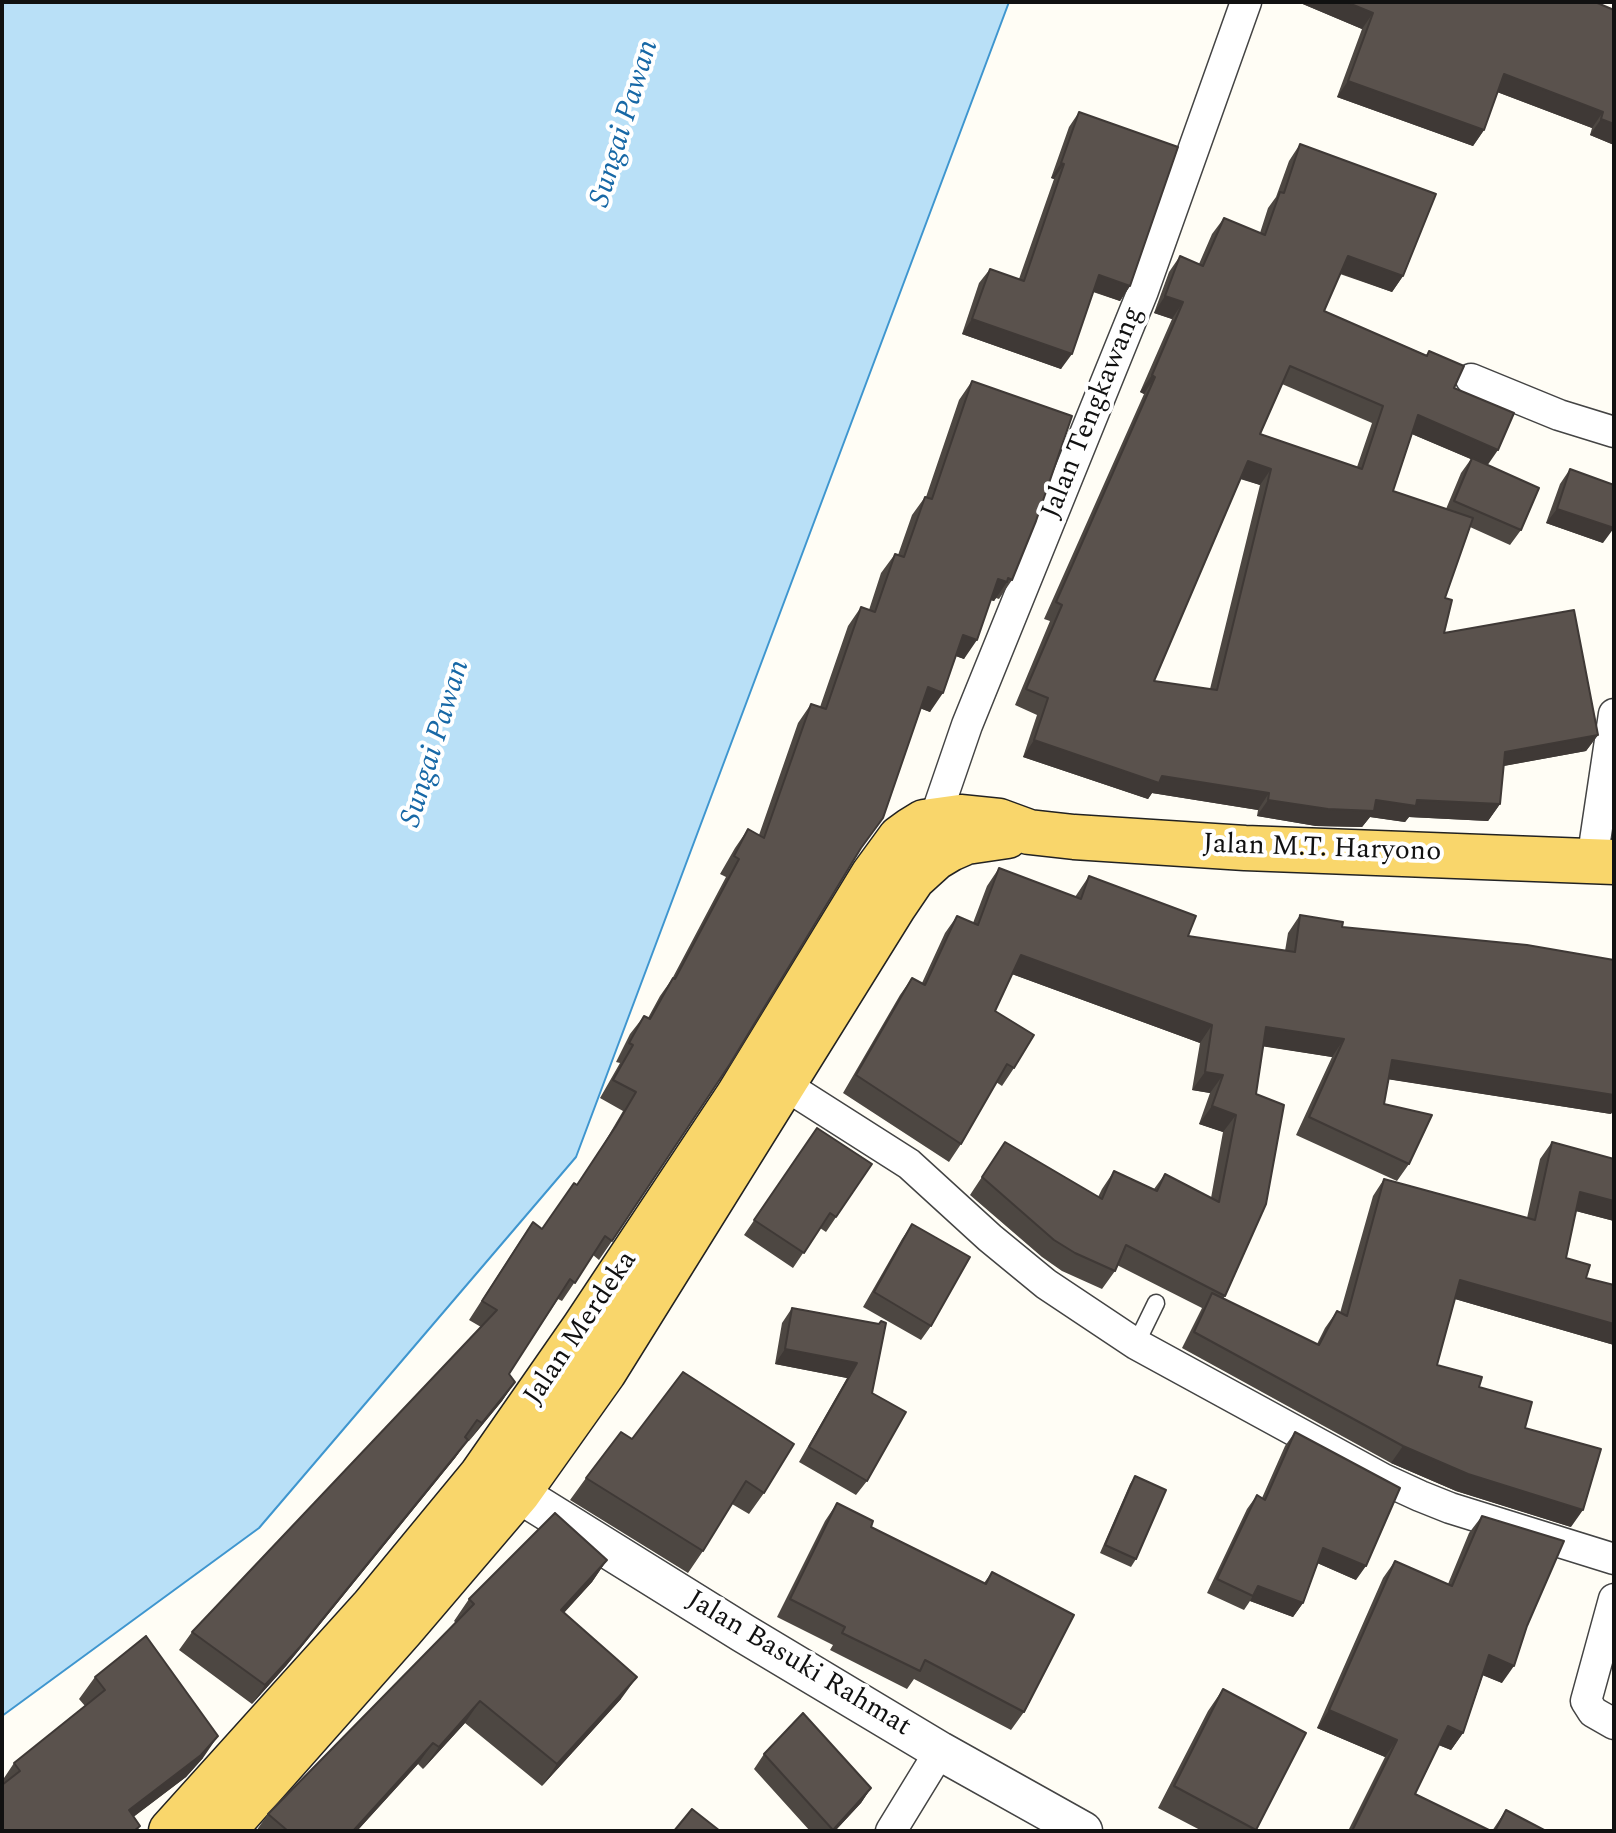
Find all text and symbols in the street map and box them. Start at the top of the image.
water label: Sungai Pawan [584,36,668,212]
street label: Jalan Tengkawang [1036,302,1152,524]
water label: Sungai Pawan [395,656,479,832]
street label: Jalan M.T. Haryono [1202,829,1442,871]
street label: Jalan Merdeka [518,1246,646,1412]
street label: Jalan Basuki Rahmat [680,1585,916,1745]

